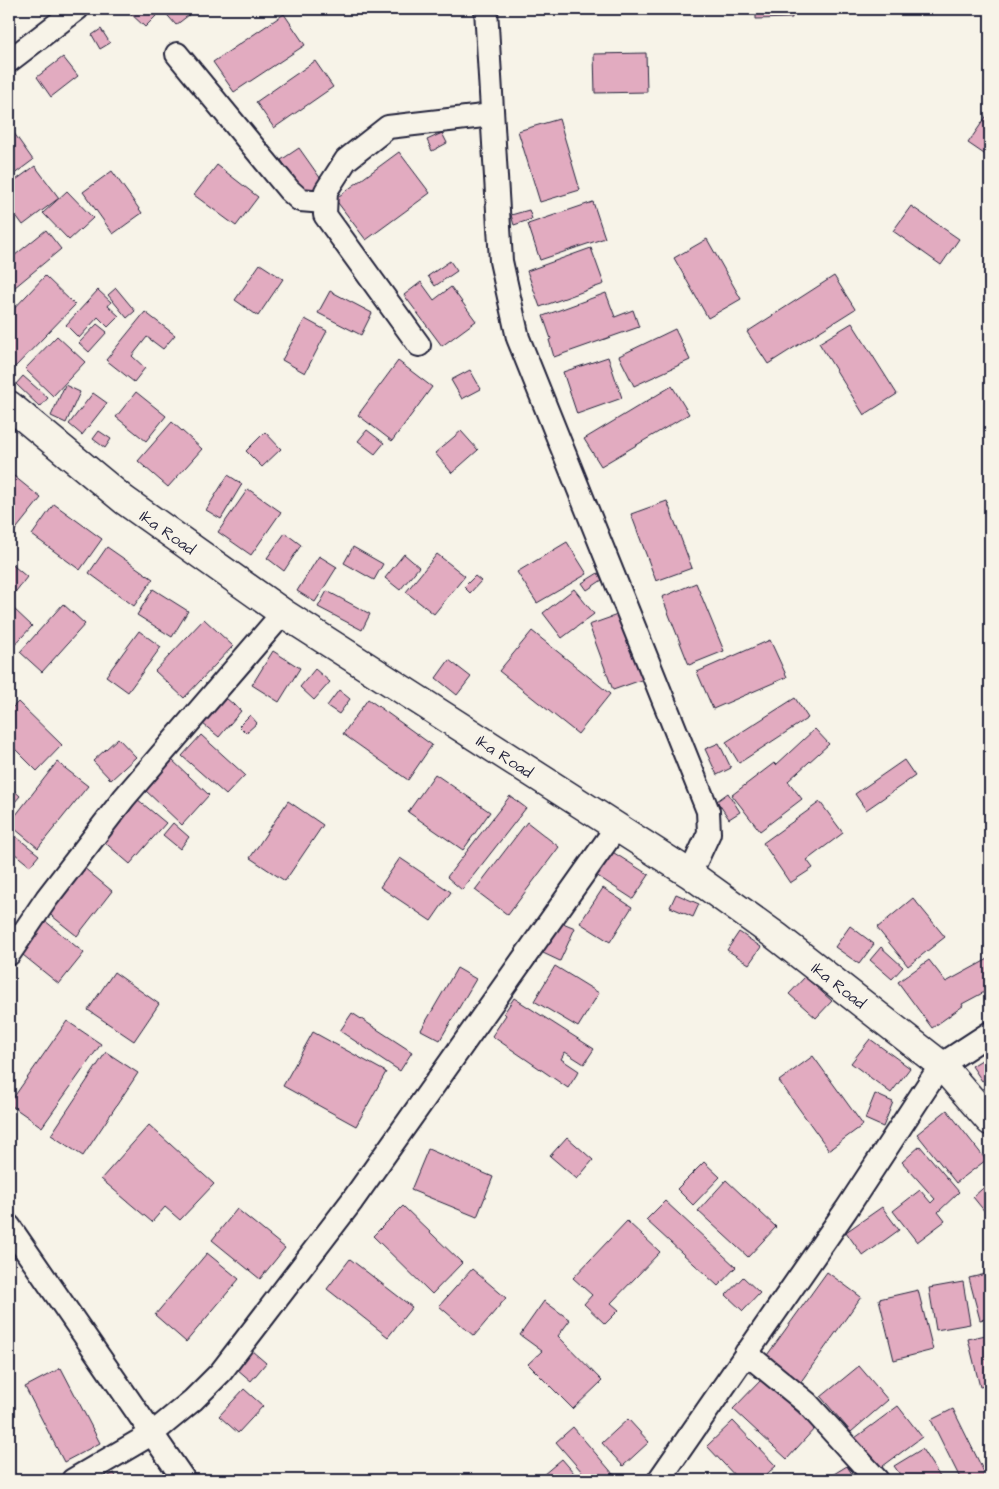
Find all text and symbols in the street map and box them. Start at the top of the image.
street label: Ika Road [135,506,200,560]
street label: Ika Road [472,730,537,783]
street label: Ika Road [807,958,870,1014]

